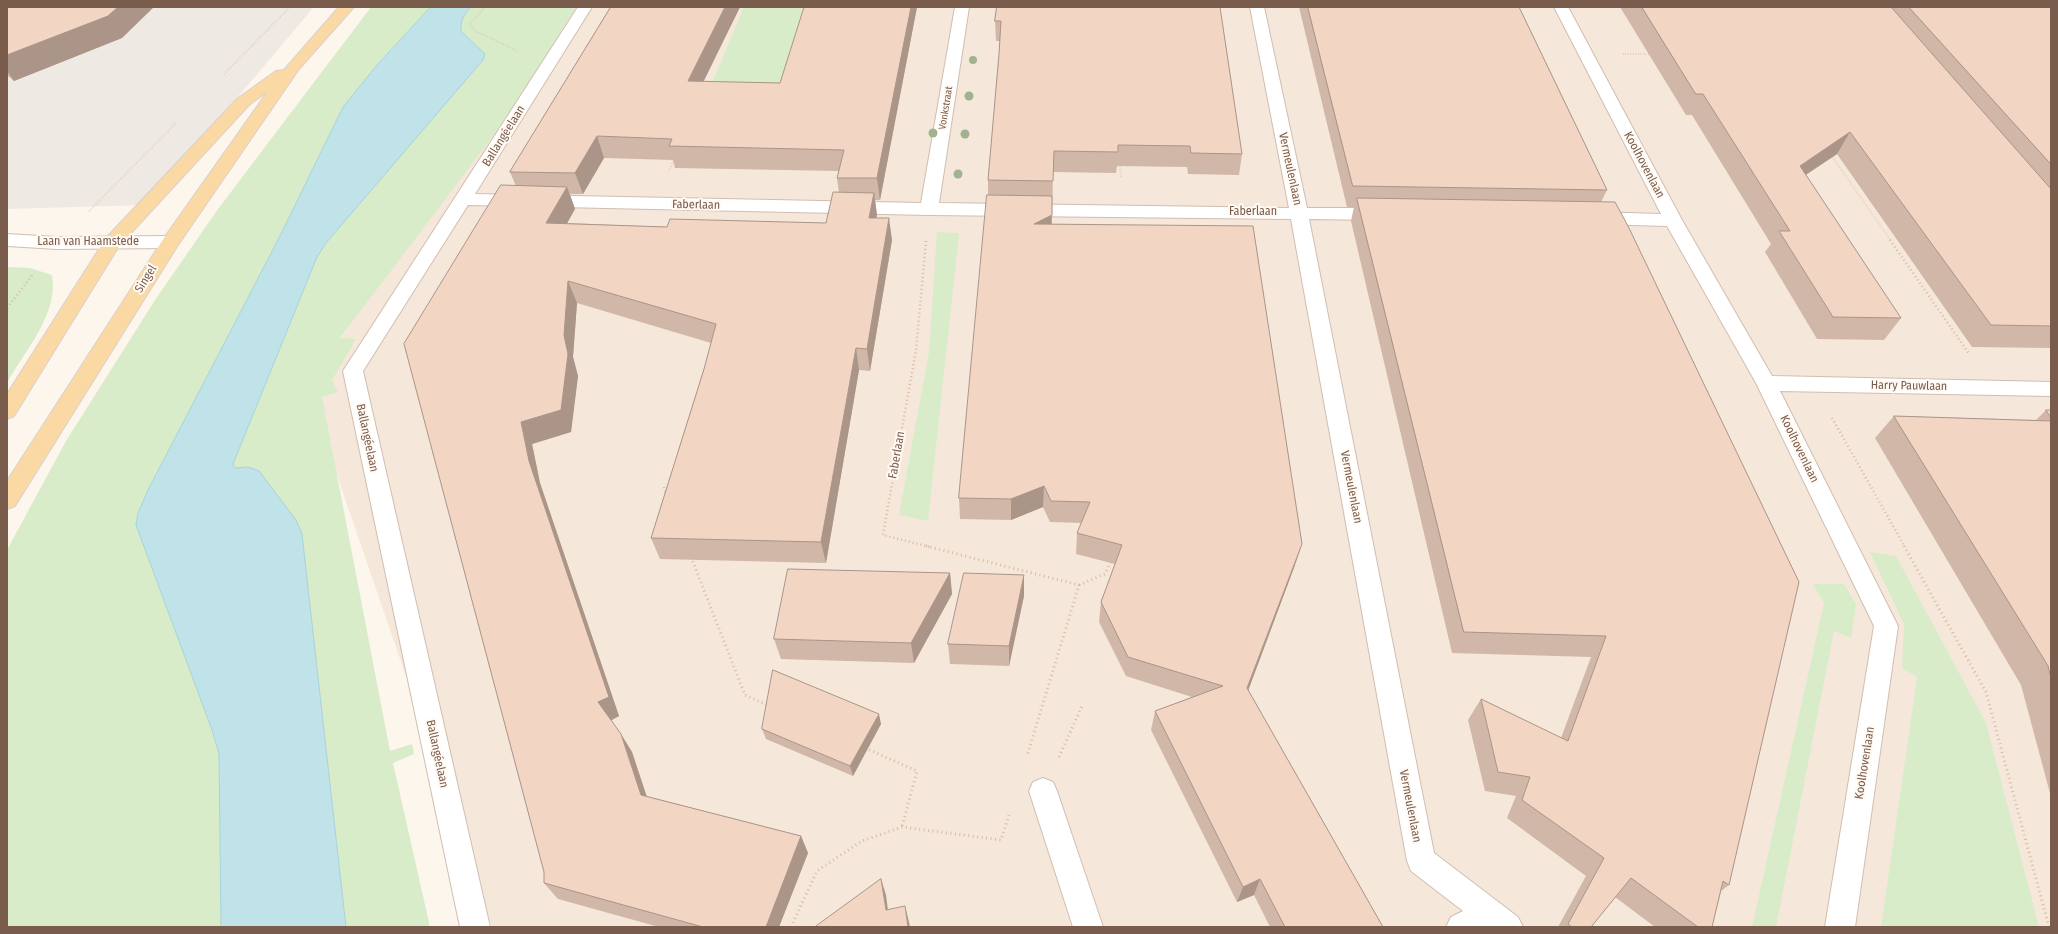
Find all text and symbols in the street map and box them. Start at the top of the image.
street label: Vonkstraat [937,85,955,131]
street label: Ballangéelaan [480,103,528,169]
street label: Koolhovenlaan [1620,129,1668,201]
street label: Vermeulenlaan [1275,131,1305,207]
street label: Faberlaan [672,197,720,213]
street label: Faberlaan [1229,205,1277,219]
street label: Laan van Haamstede [37,235,139,249]
street label: Singel [132,263,160,295]
street label: Harry Pauwlaan [1871,378,1947,394]
street label: Ballangéelaan [353,403,381,473]
street label: Koolhovenlaan [1776,413,1822,485]
street label: Faberlaan [886,430,908,480]
street label: Vermeulenlaan [1337,449,1365,525]
street label: Ballangéelaan [423,719,451,789]
street label: Koolhovenlaan [1852,726,1878,800]
street label: Vermeulenlaan [1396,768,1424,844]

